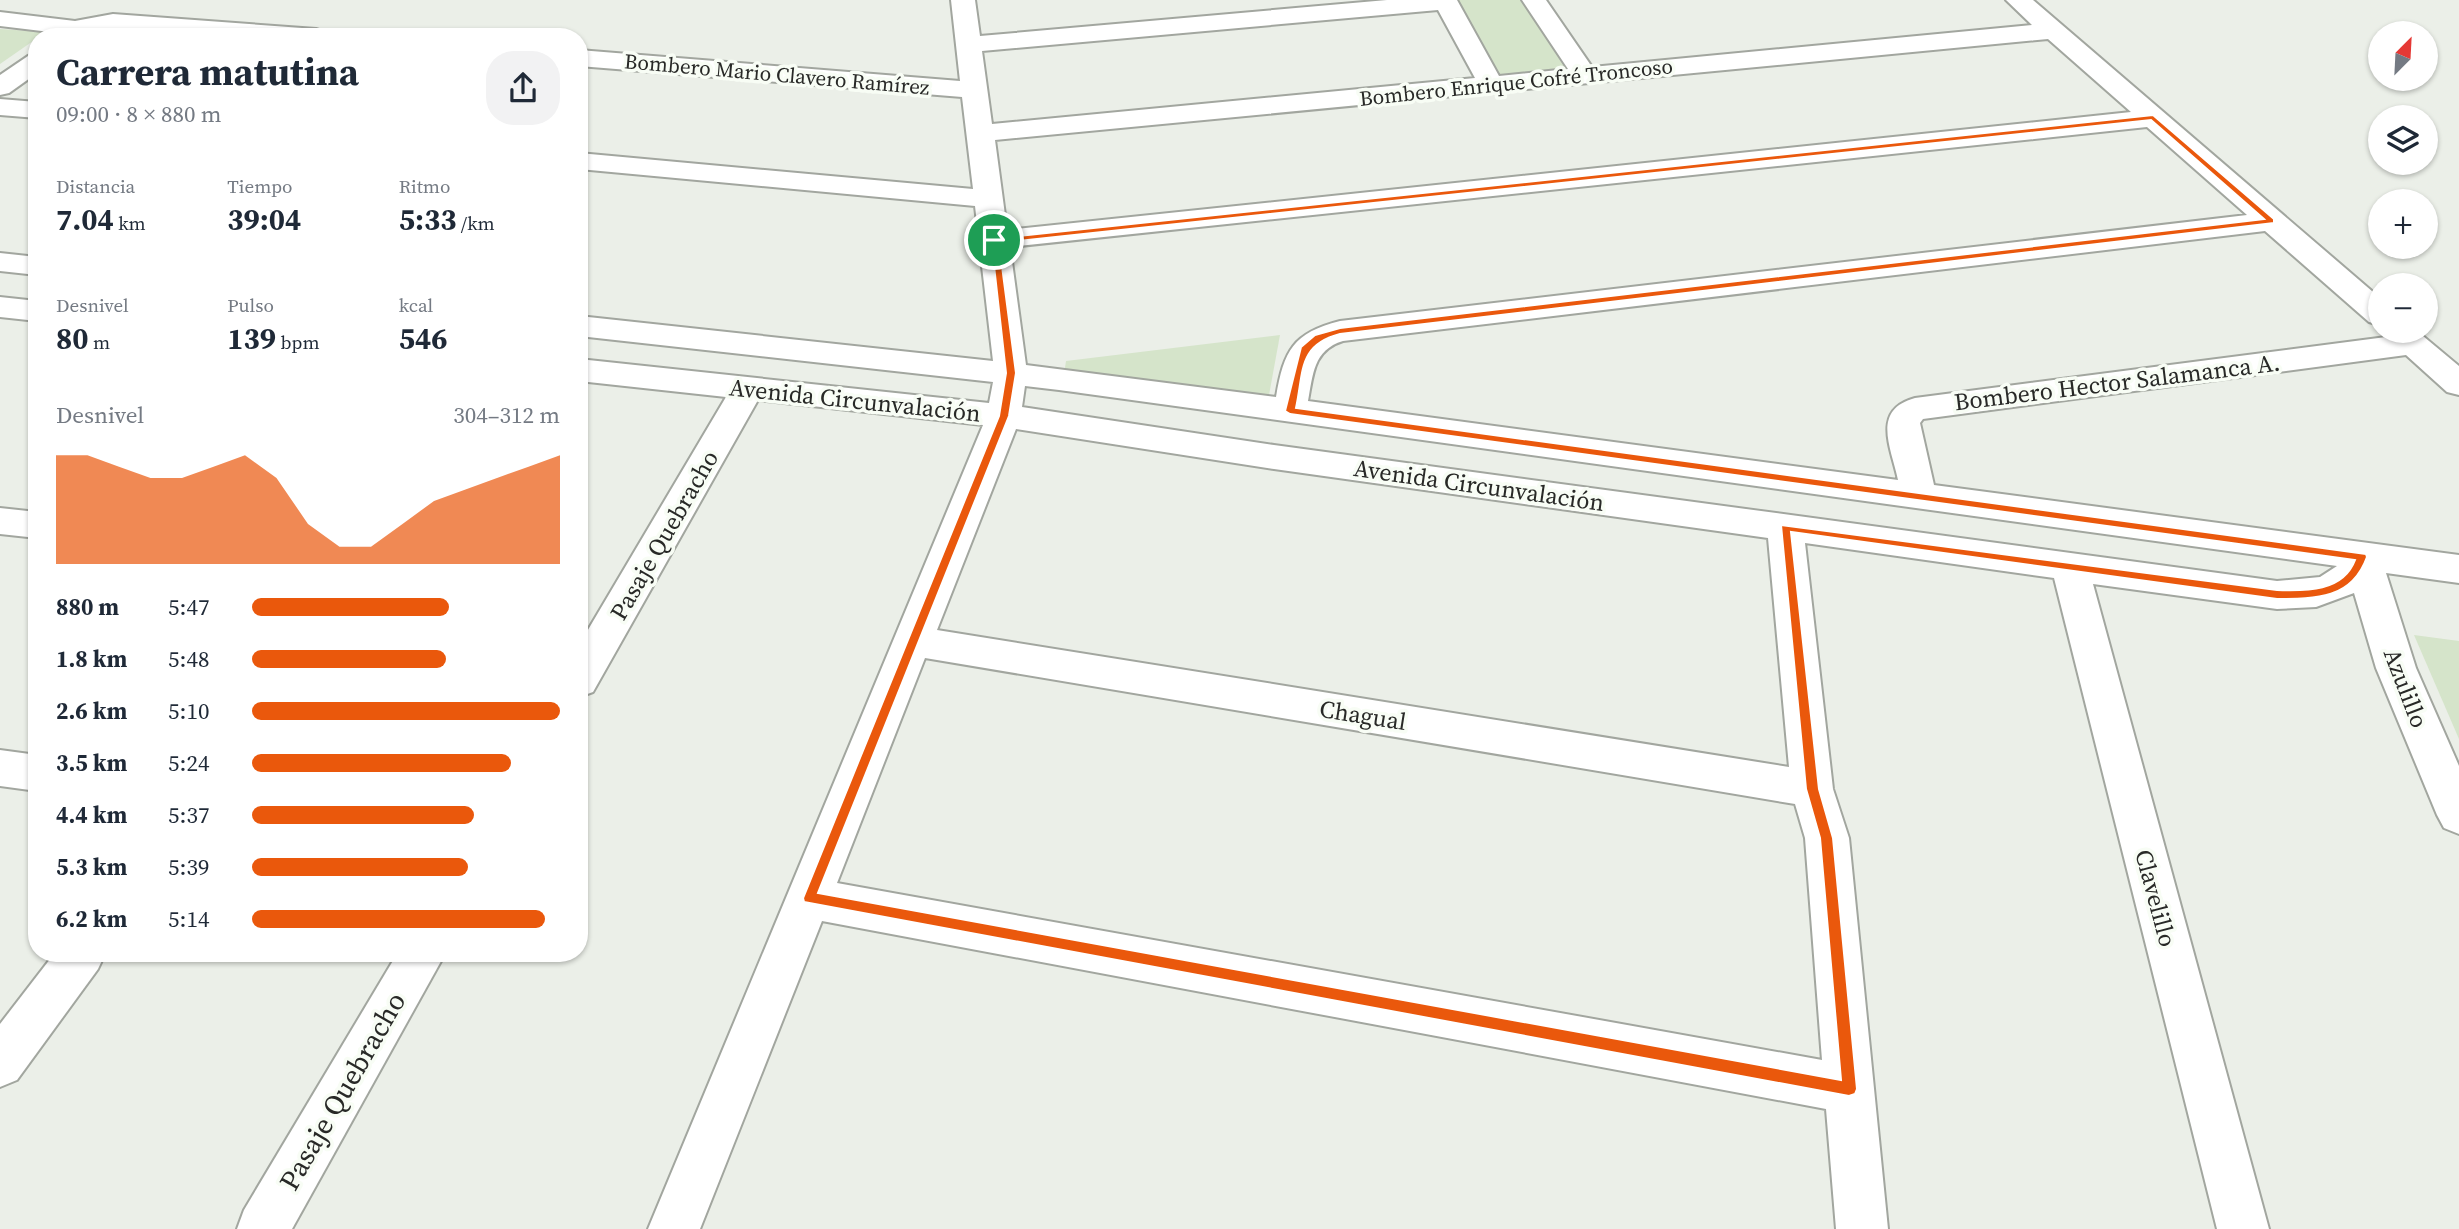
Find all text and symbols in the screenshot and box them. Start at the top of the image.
north arrow [2368,21,2438,91]
map controls [2368,21,2438,343]
text: Carrera matutina [56,46,359,98]
street label: Bombero Mario Clavero Ramírez [623,46,931,102]
button: share [486,51,560,125]
street label: Bombero Enrique Cofré Troncoso [1358,51,1674,113]
text: 09:00 · 8 × 880 m [56,98,222,130]
button: layers [2368,105,2438,175]
text: Distancia [56,173,135,199]
text: Tiempo [227,173,293,199]
text: Ritmo [399,173,450,199]
button: + [2368,189,2438,259]
text: 7.04 [56,199,114,240]
text: 39:04 [227,199,301,240]
text: 5:33 [399,199,456,240]
text: km [114,210,146,236]
text: /km [456,210,495,236]
pin [964,210,1024,270]
icon: arrive [975,221,1013,259]
button: − [2368,273,2438,343]
text: Desnivel [56,292,129,318]
text: Pulso [227,292,274,318]
text: kcal [399,292,433,318]
text: 80 [56,318,89,359]
text: 139 [227,318,276,359]
text: 546 [399,318,447,359]
text: m [89,329,110,355]
text: bpm [276,329,320,355]
street label: Bombero Hector Salamanca A. [1952,346,2282,418]
street label: Avenida Circunvalación [728,370,982,430]
text: Desnivel [56,399,144,431]
text: 304–312 m [453,399,560,431]
street label: Pasaje Quebracho [602,444,726,626]
street label: Avenida Circunvalación [1352,451,1606,519]
text: 880 m [56,591,119,623]
text: 5:47 [168,591,209,623]
text: 1.8 km [56,643,127,675]
text: 5:48 [168,643,209,675]
street label: Azulillo [2376,644,2436,732]
street label: Chagual [1317,692,1409,738]
text: 2.6 km [56,695,127,727]
text: 5:10 [168,695,209,727]
text: 3.5 km [56,747,127,779]
text: 5:24 [168,747,209,779]
text: 4.4 km [56,799,127,831]
text: 5:37 [168,799,209,831]
street label: Clavelillo [2127,846,2185,950]
text: 5.3 km [56,851,127,883]
text: 5:39 [168,851,209,883]
text: 6.2 km [56,903,127,935]
text: 5:14 [168,903,209,935]
street label: Pasaje Quebracho [270,985,414,1197]

